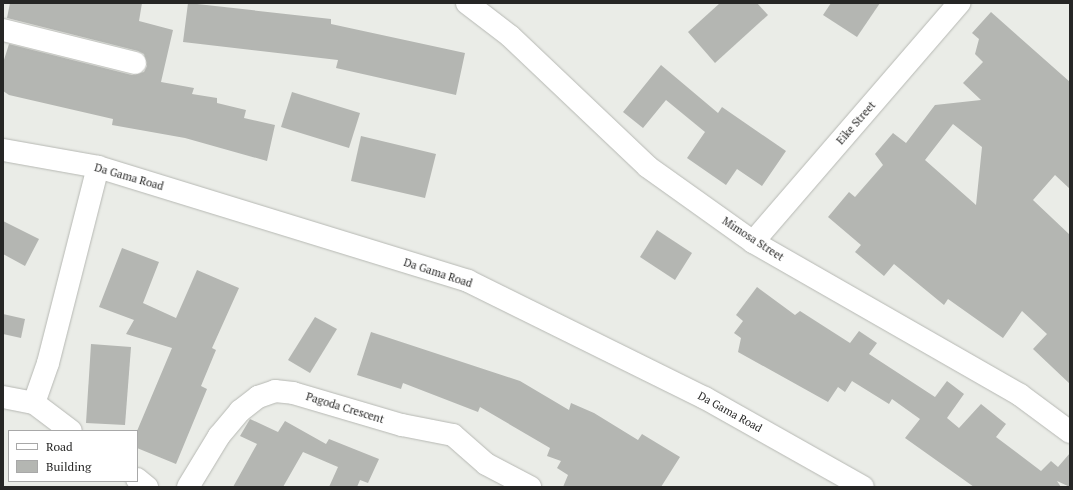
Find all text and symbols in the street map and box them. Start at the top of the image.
street label: Eike Street [834,99,878,147]
street label: Da Gama Road [93,161,165,193]
street label: Mimosa Street [720,214,786,264]
street label: Da Gama Road [402,256,474,290]
street label: Da Gama Road [696,389,764,435]
street label: Pagoda Crescent [304,390,386,426]
legend [8,430,138,482]
text: Road [46,439,73,454]
text: Building [46,459,91,474]

